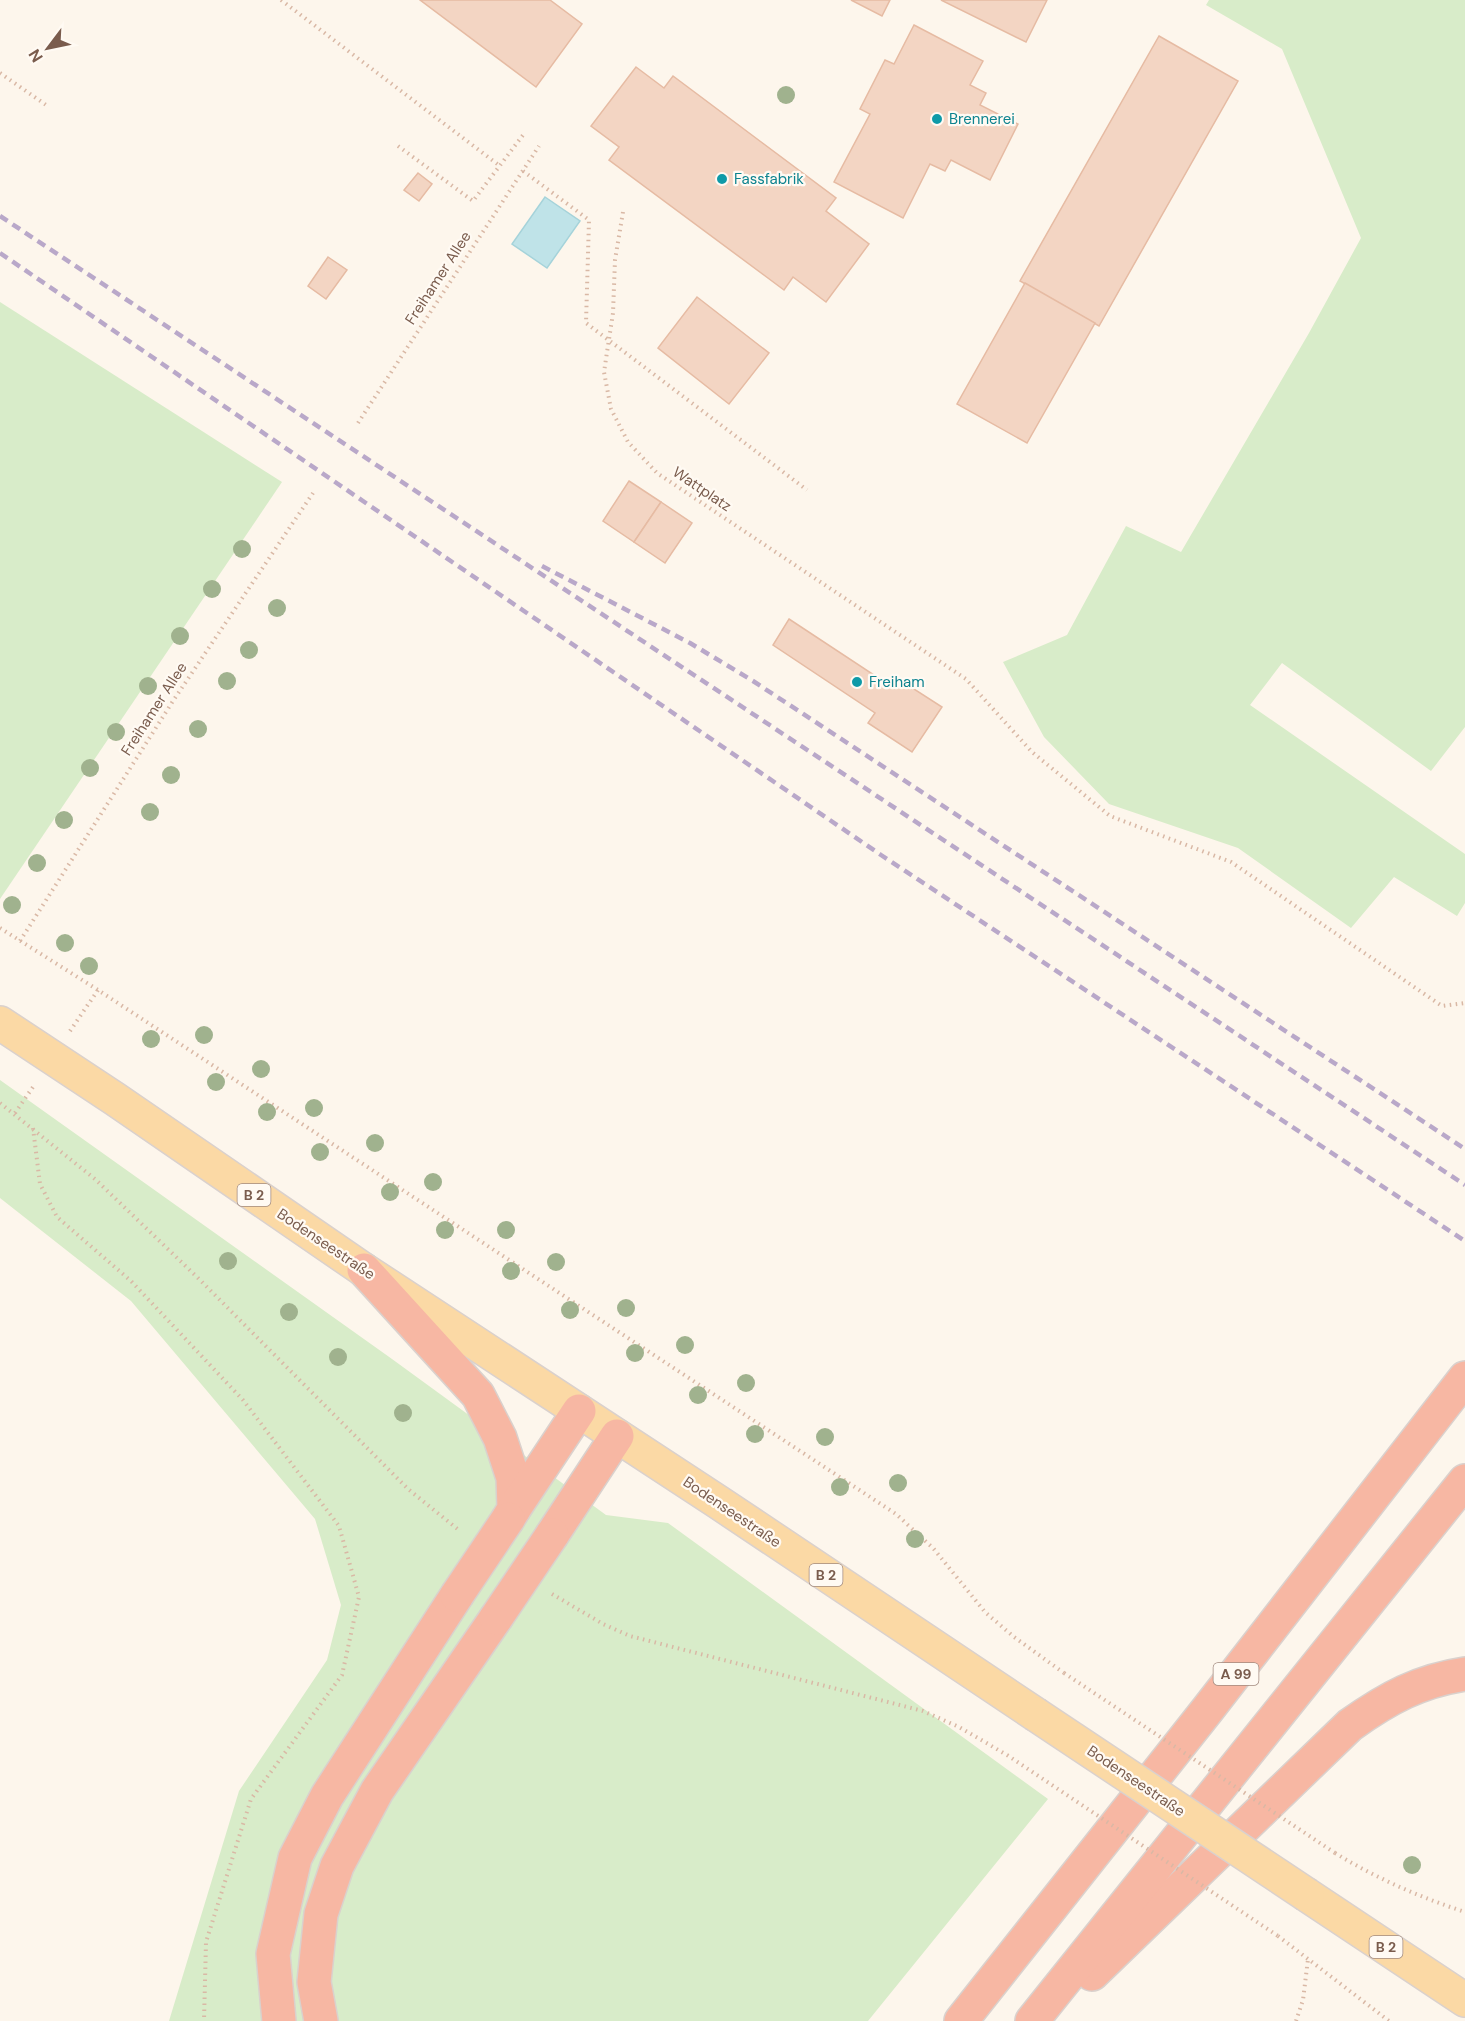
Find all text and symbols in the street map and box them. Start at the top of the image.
north arrow [18,18,78,78]
text: N [24,45,48,66]
place label: Brennerei [949,109,1015,129]
marker: Brennerei [930,112,944,126]
place label: Fassfabrik [734,169,804,189]
marker: Fassfabrik [715,172,729,186]
street label: Freihamer Allee [400,228,476,328]
street label: Wattplatz [669,462,735,516]
street label: Freihamer Allee [116,659,192,759]
place label: Freiham [869,672,925,692]
marker: Freiham [850,675,864,689]
road number: B 2 [238,1184,270,1206]
street label: Bodenseestraße [273,1204,379,1284]
street label: Bodenseestraße [679,1472,785,1552]
road number: B 2 [810,1564,842,1586]
road number: A 99 [1214,1663,1258,1685]
street label: Bodenseestraße [1083,1741,1189,1821]
road number: B 2 [1370,1936,1402,1958]

